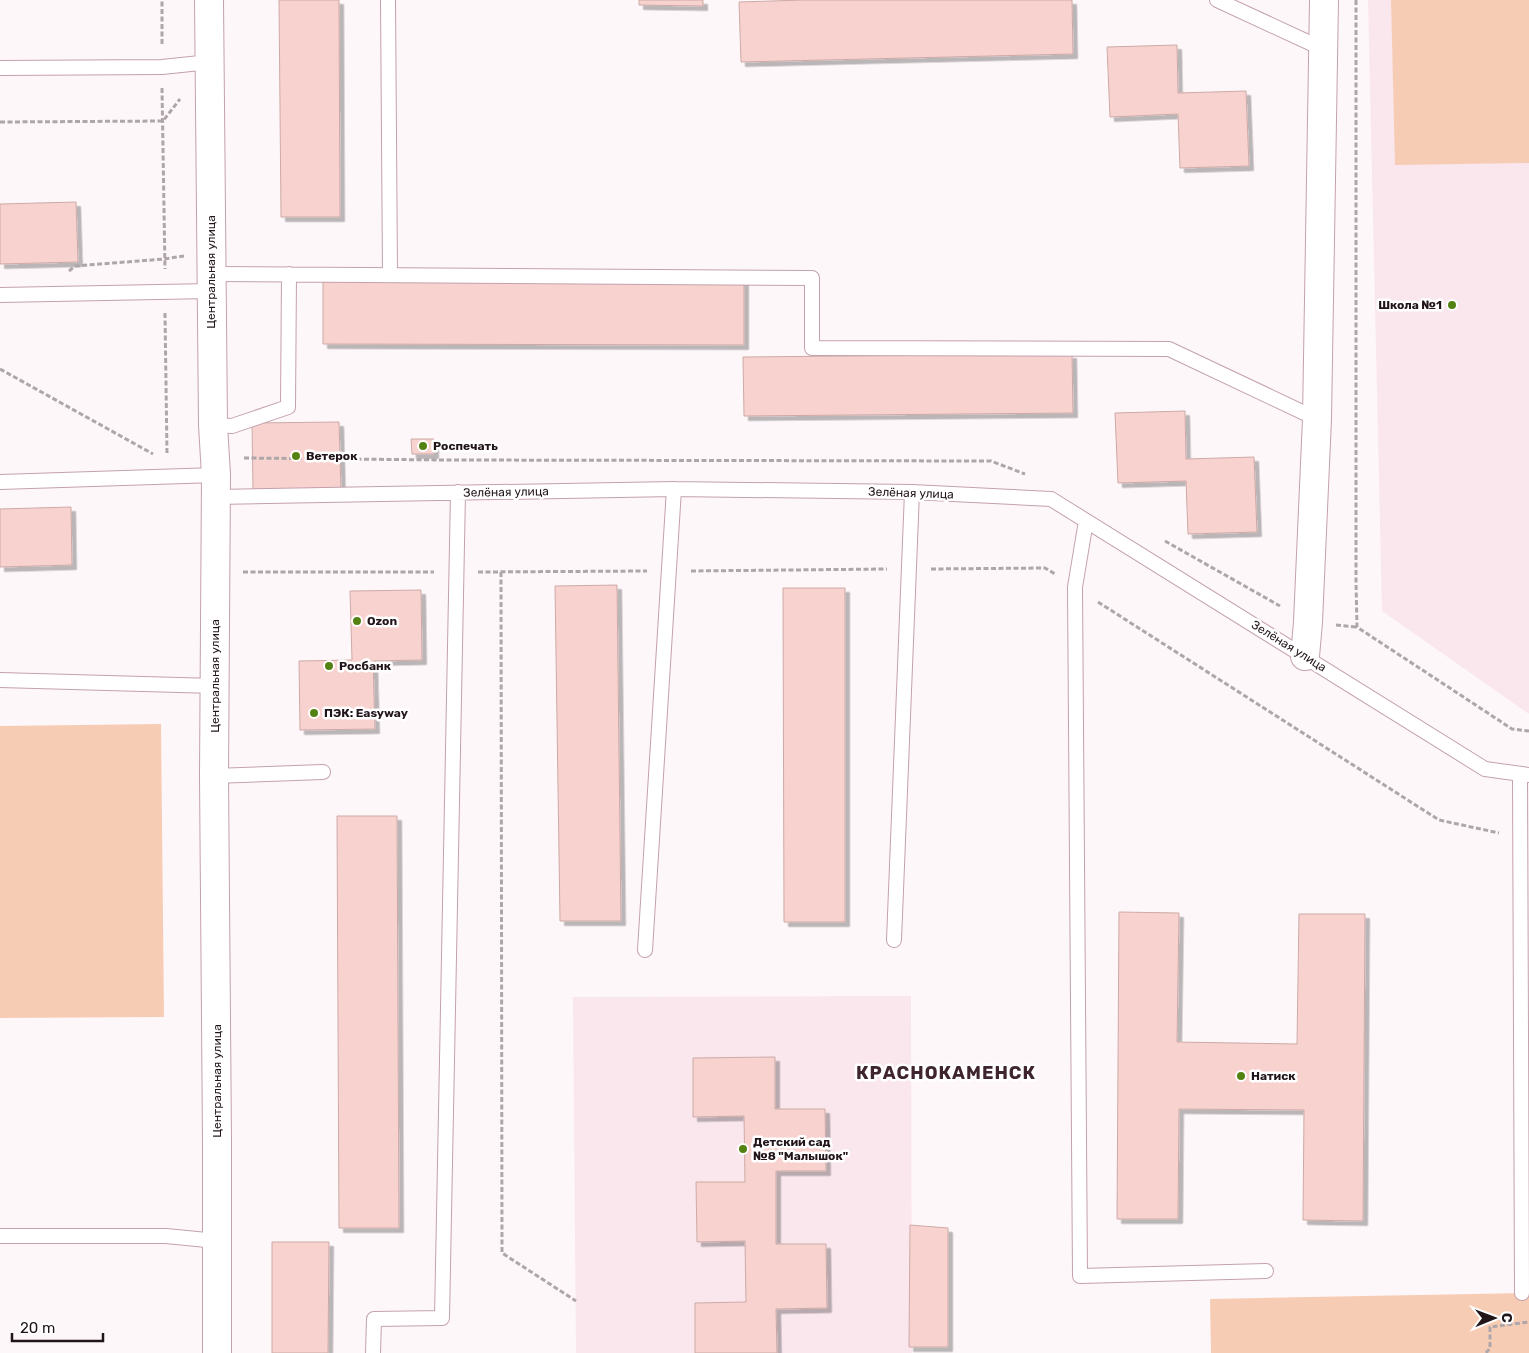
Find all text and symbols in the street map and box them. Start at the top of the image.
street label: Центральная улица [204,215,218,329]
place label: Школа №1 [1378,298,1442,312]
marker: Школа №1 [1446,299,1458,311]
place label: Роспечать [433,439,498,453]
marker: Роспечать [417,440,429,452]
place label: Ветерок [306,449,358,463]
marker: Ветерок [290,450,302,462]
street label: Зелёная улица [463,484,549,500]
street label: Зелёная улица [868,485,954,501]
place label: Ozon [367,614,397,628]
marker: Ozon [351,615,363,627]
street label: Зелёная улица [1249,617,1329,675]
street label: Центральная улица [208,619,222,733]
place label: Росбанк [339,659,392,673]
marker: Росбанк [323,660,335,672]
place label: ПЭК: Easyway [324,706,408,720]
marker: ПЭК: Easyway [308,707,320,719]
street label: Центральная улица [210,1024,224,1138]
district label: КРАСНОКАМЕНСК [856,1062,1036,1084]
place label: Натиск [1251,1069,1296,1083]
marker: Натиск [1235,1070,1247,1082]
place label: Детский сад №8 "Малышок" [753,1135,848,1163]
marker: Детский сад №8 "Малышок" [737,1143,749,1155]
north arrow [1469,1293,1519,1343]
scale bar [12,1310,104,1342]
text: С [1498,1313,1515,1323]
text: 20 m [20,1319,55,1337]

